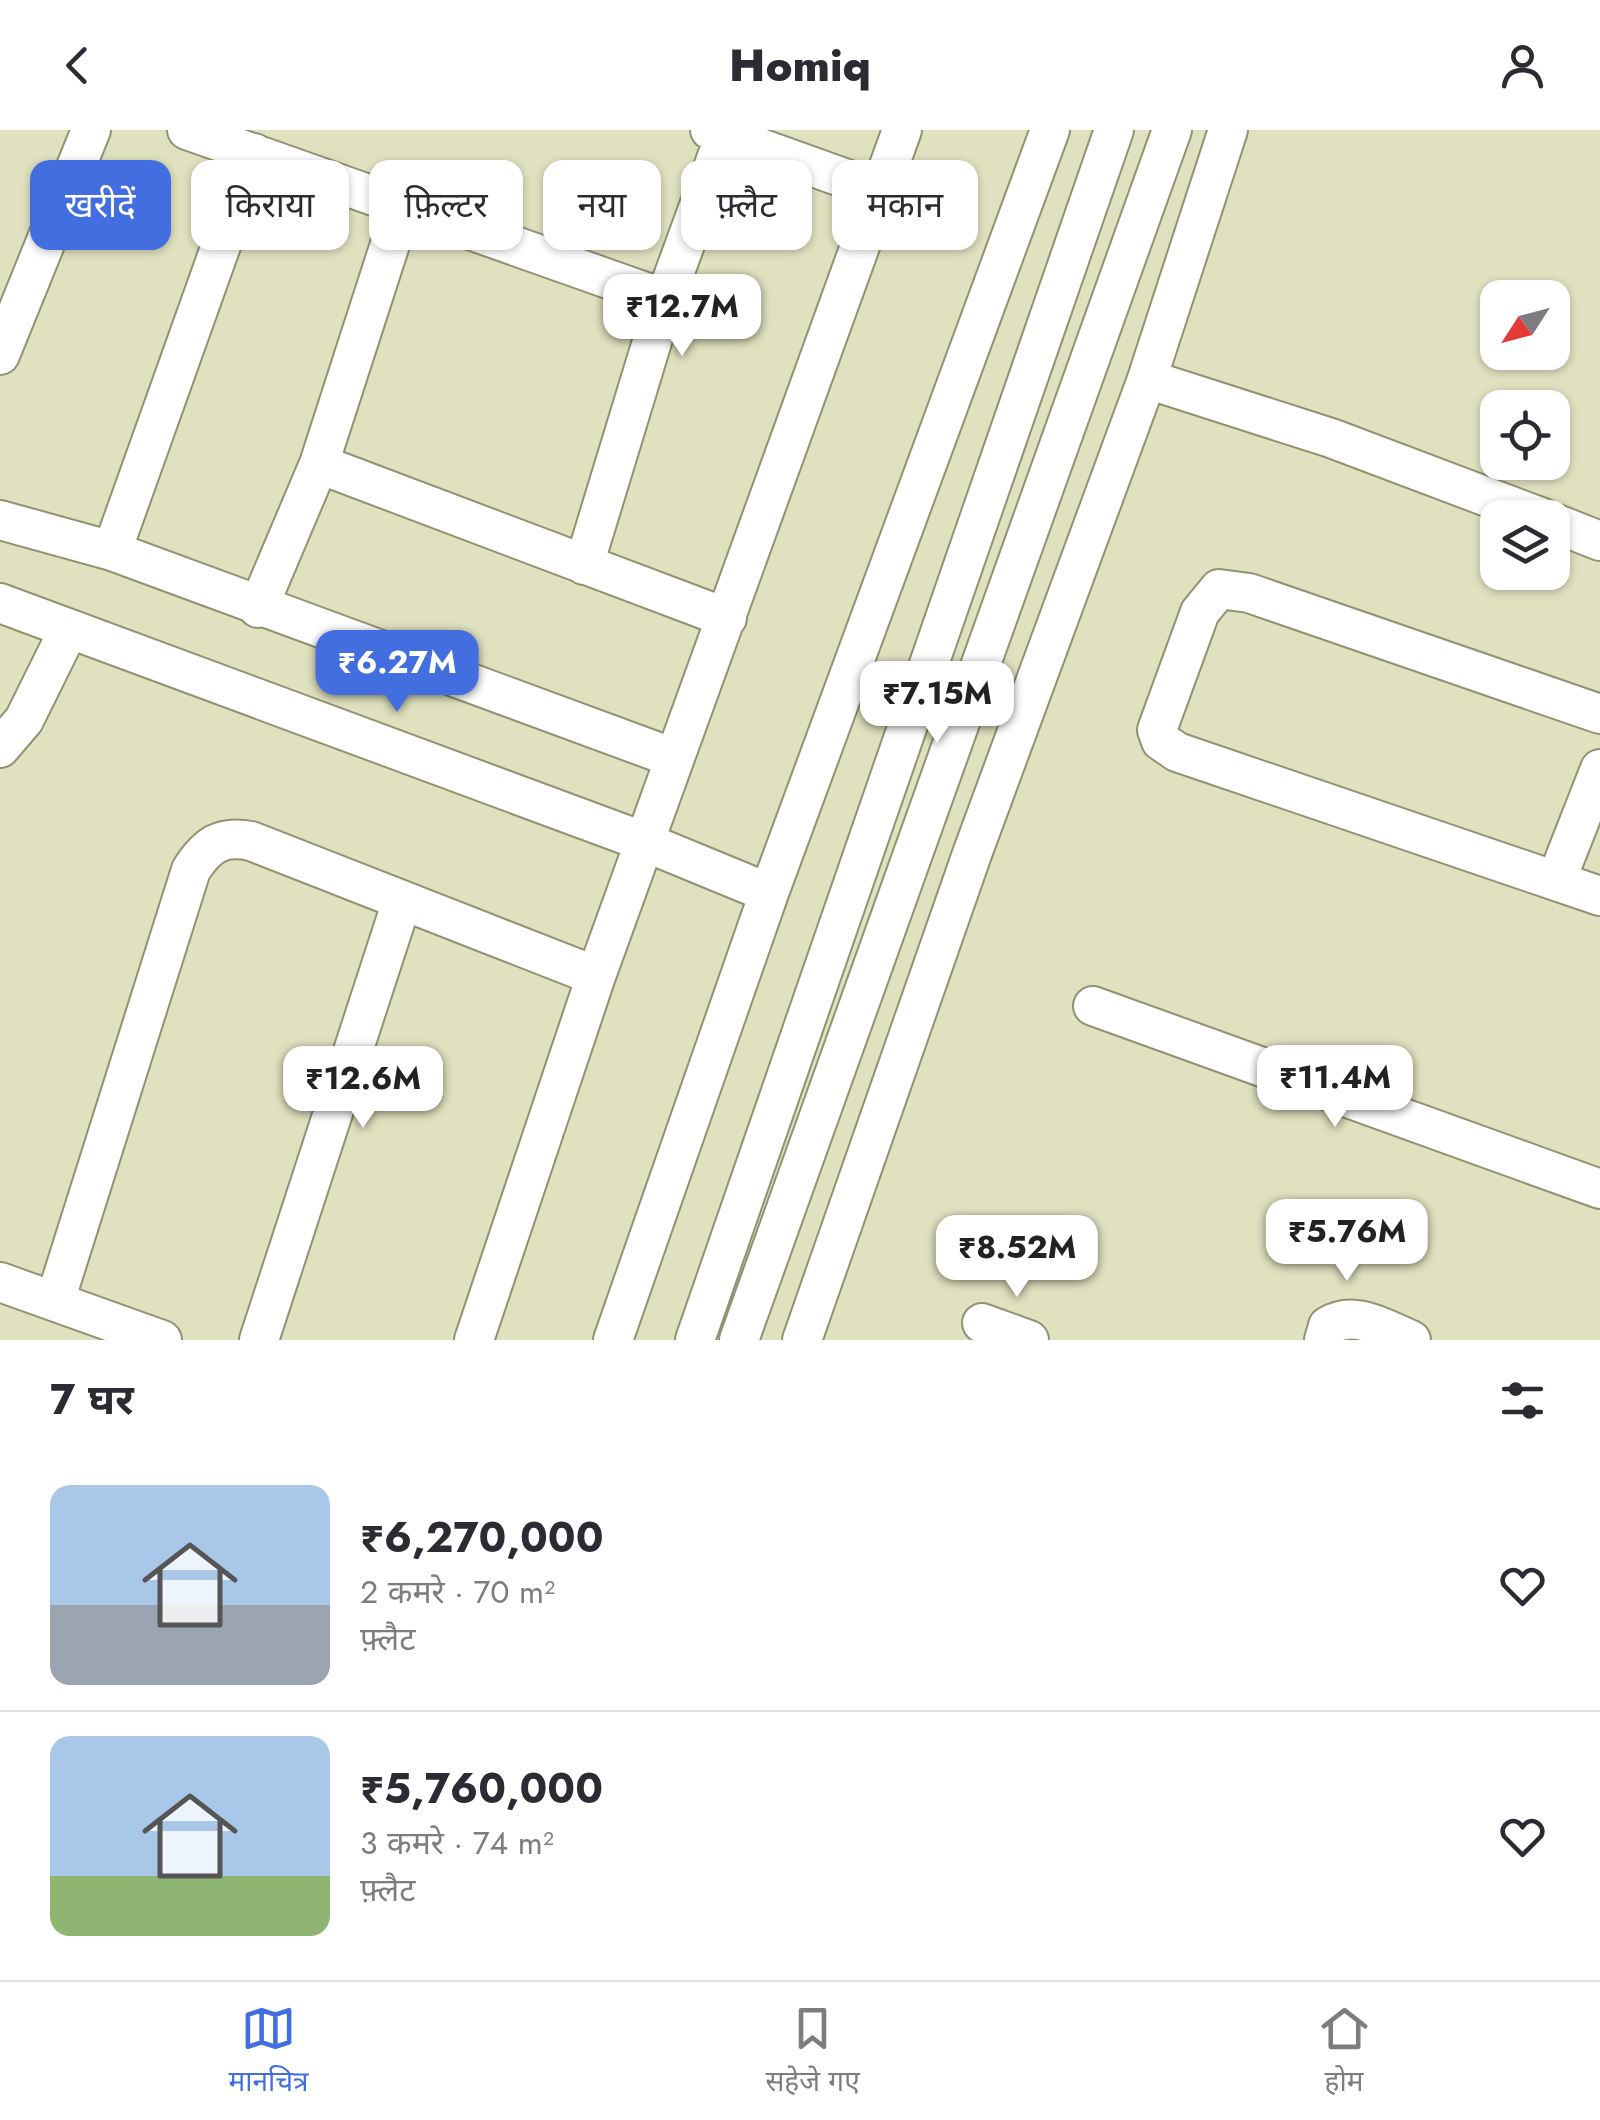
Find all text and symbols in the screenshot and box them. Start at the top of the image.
text: Homiq [729,33,871,98]
icon: back [50,38,105,93]
icon: person [1495,38,1550,93]
chip: खरीदें [30,160,171,250]
chip: किराया [191,160,349,250]
chip: फ़िल्टर [369,160,523,250]
chip: नया [543,160,661,250]
chip: फ़्लैट [681,160,812,250]
chip: मकान [832,160,978,250]
pin: ₹12.7M [601,274,763,359]
north arrow [1480,280,1570,370]
map controls [1480,280,1570,590]
text: ₹12.7M [625,283,739,329]
button: locate [1480,390,1570,480]
button: layers [1480,500,1570,590]
pin: ₹6.27M [316,630,478,715]
text: ₹6.27M [338,639,456,685]
pin: ₹7.15M [856,661,1018,746]
text: ₹7.15M [882,670,992,716]
pin: ₹11.4M [1254,1045,1416,1130]
pin: ₹12.6M [282,1046,444,1131]
text: ₹11.4M [1279,1054,1391,1100]
text: ₹12.6M [305,1055,421,1101]
pin: ₹5.76M [1266,1199,1428,1284]
text: ₹5.76M [1288,1208,1406,1254]
pin: ₹8.52M [936,1215,1098,1300]
text: ₹8.52M [958,1224,1076,1270]
text: 7 घर [50,1369,134,1430]
icon: filters [1495,1373,1550,1428]
text: ₹6,270,000 [360,1507,603,1568]
icon: home [130,1525,250,1645]
icon: heart [1495,1558,1550,1613]
text: 2 कमरे · 70 m² [360,1569,555,1615]
text: फ़्लैट [360,1616,415,1662]
text: ₹5,760,000 [360,1758,603,1819]
icon: home [130,1776,250,1896]
icon: heart [1495,1809,1550,1864]
text: 3 कमरे · 74 m² [360,1820,554,1866]
text: फ़्लैट [360,1867,415,1913]
tab: मानचित्र [228,2001,308,2102]
tab: सहेजे गए [765,2001,860,2102]
tab: होम [1317,2001,1372,2102]

